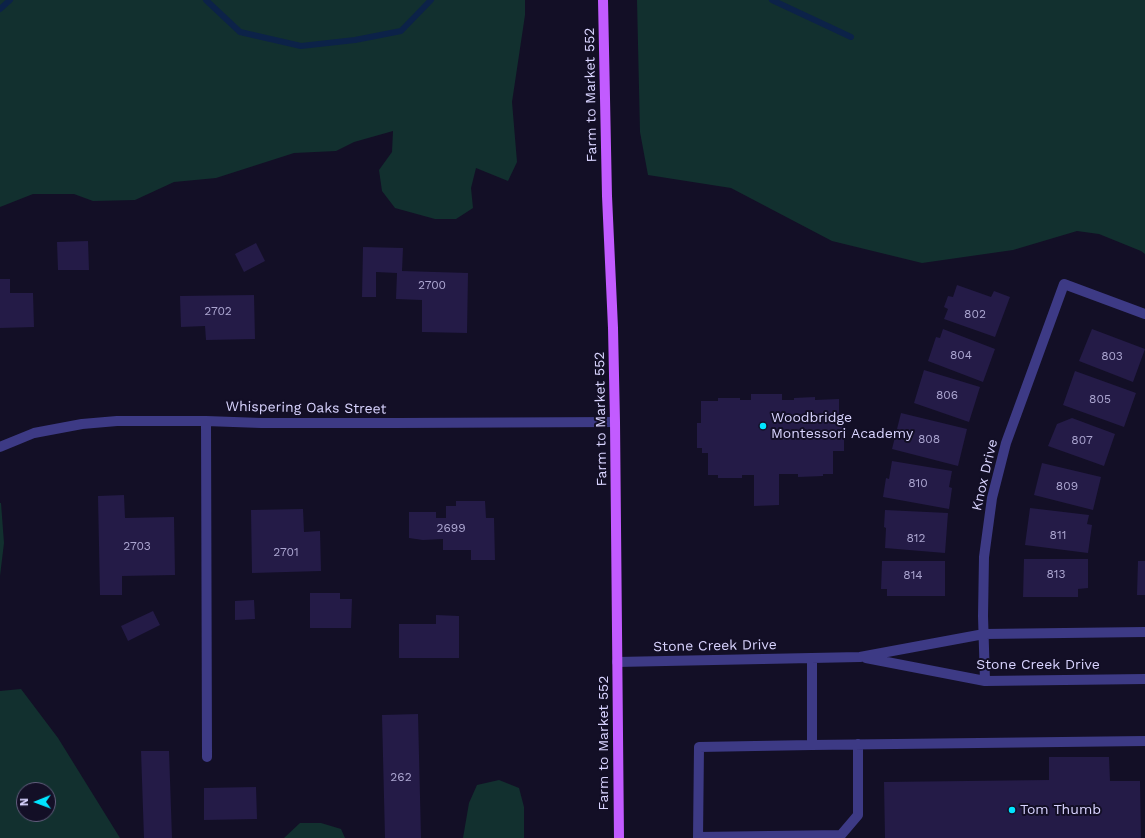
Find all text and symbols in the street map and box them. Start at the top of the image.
street label: Farm to Market 552 [581,27,601,163]
house number: 2700 [418,278,446,292]
house number: 2702 [204,304,232,318]
house number: 802 [964,307,986,321]
house number: 804 [950,348,972,362]
house number: 803 [1101,349,1123,363]
street label: Farm to Market 552 [591,351,611,487]
house number: 806 [936,388,958,402]
house number: 805 [1089,392,1111,406]
street label: Whispering Oaks Street [225,398,387,418]
place label: Woodbridge Montessori Academy [771,410,913,442]
marker: Woodbridge Montessori Academy [758,421,768,431]
house number: 808 [918,432,940,446]
house number: 807 [1071,433,1093,447]
street label: Knox Drive [969,438,1001,512]
house number: 810 [908,476,928,490]
house number: 809 [1056,479,1078,493]
house number: 2699 [436,521,466,535]
house number: 811 [1050,528,1066,542]
house number: 812 [906,531,926,545]
house number: 2703 [123,539,151,553]
house number: 2701 [273,545,299,559]
house number: 813 [1046,567,1066,581]
house number: 814 [903,568,923,582]
street label: Stone Creek Drive [653,637,777,655]
street label: Stone Creek Drive [976,657,1100,673]
street label: Farm to Market 552 [596,676,612,810]
house number: 262 [390,770,412,784]
north arrow [16,782,56,822]
text: N [18,798,31,806]
place label: Tom Thumb [1020,802,1101,818]
marker: Tom Thumb [1007,805,1017,815]

